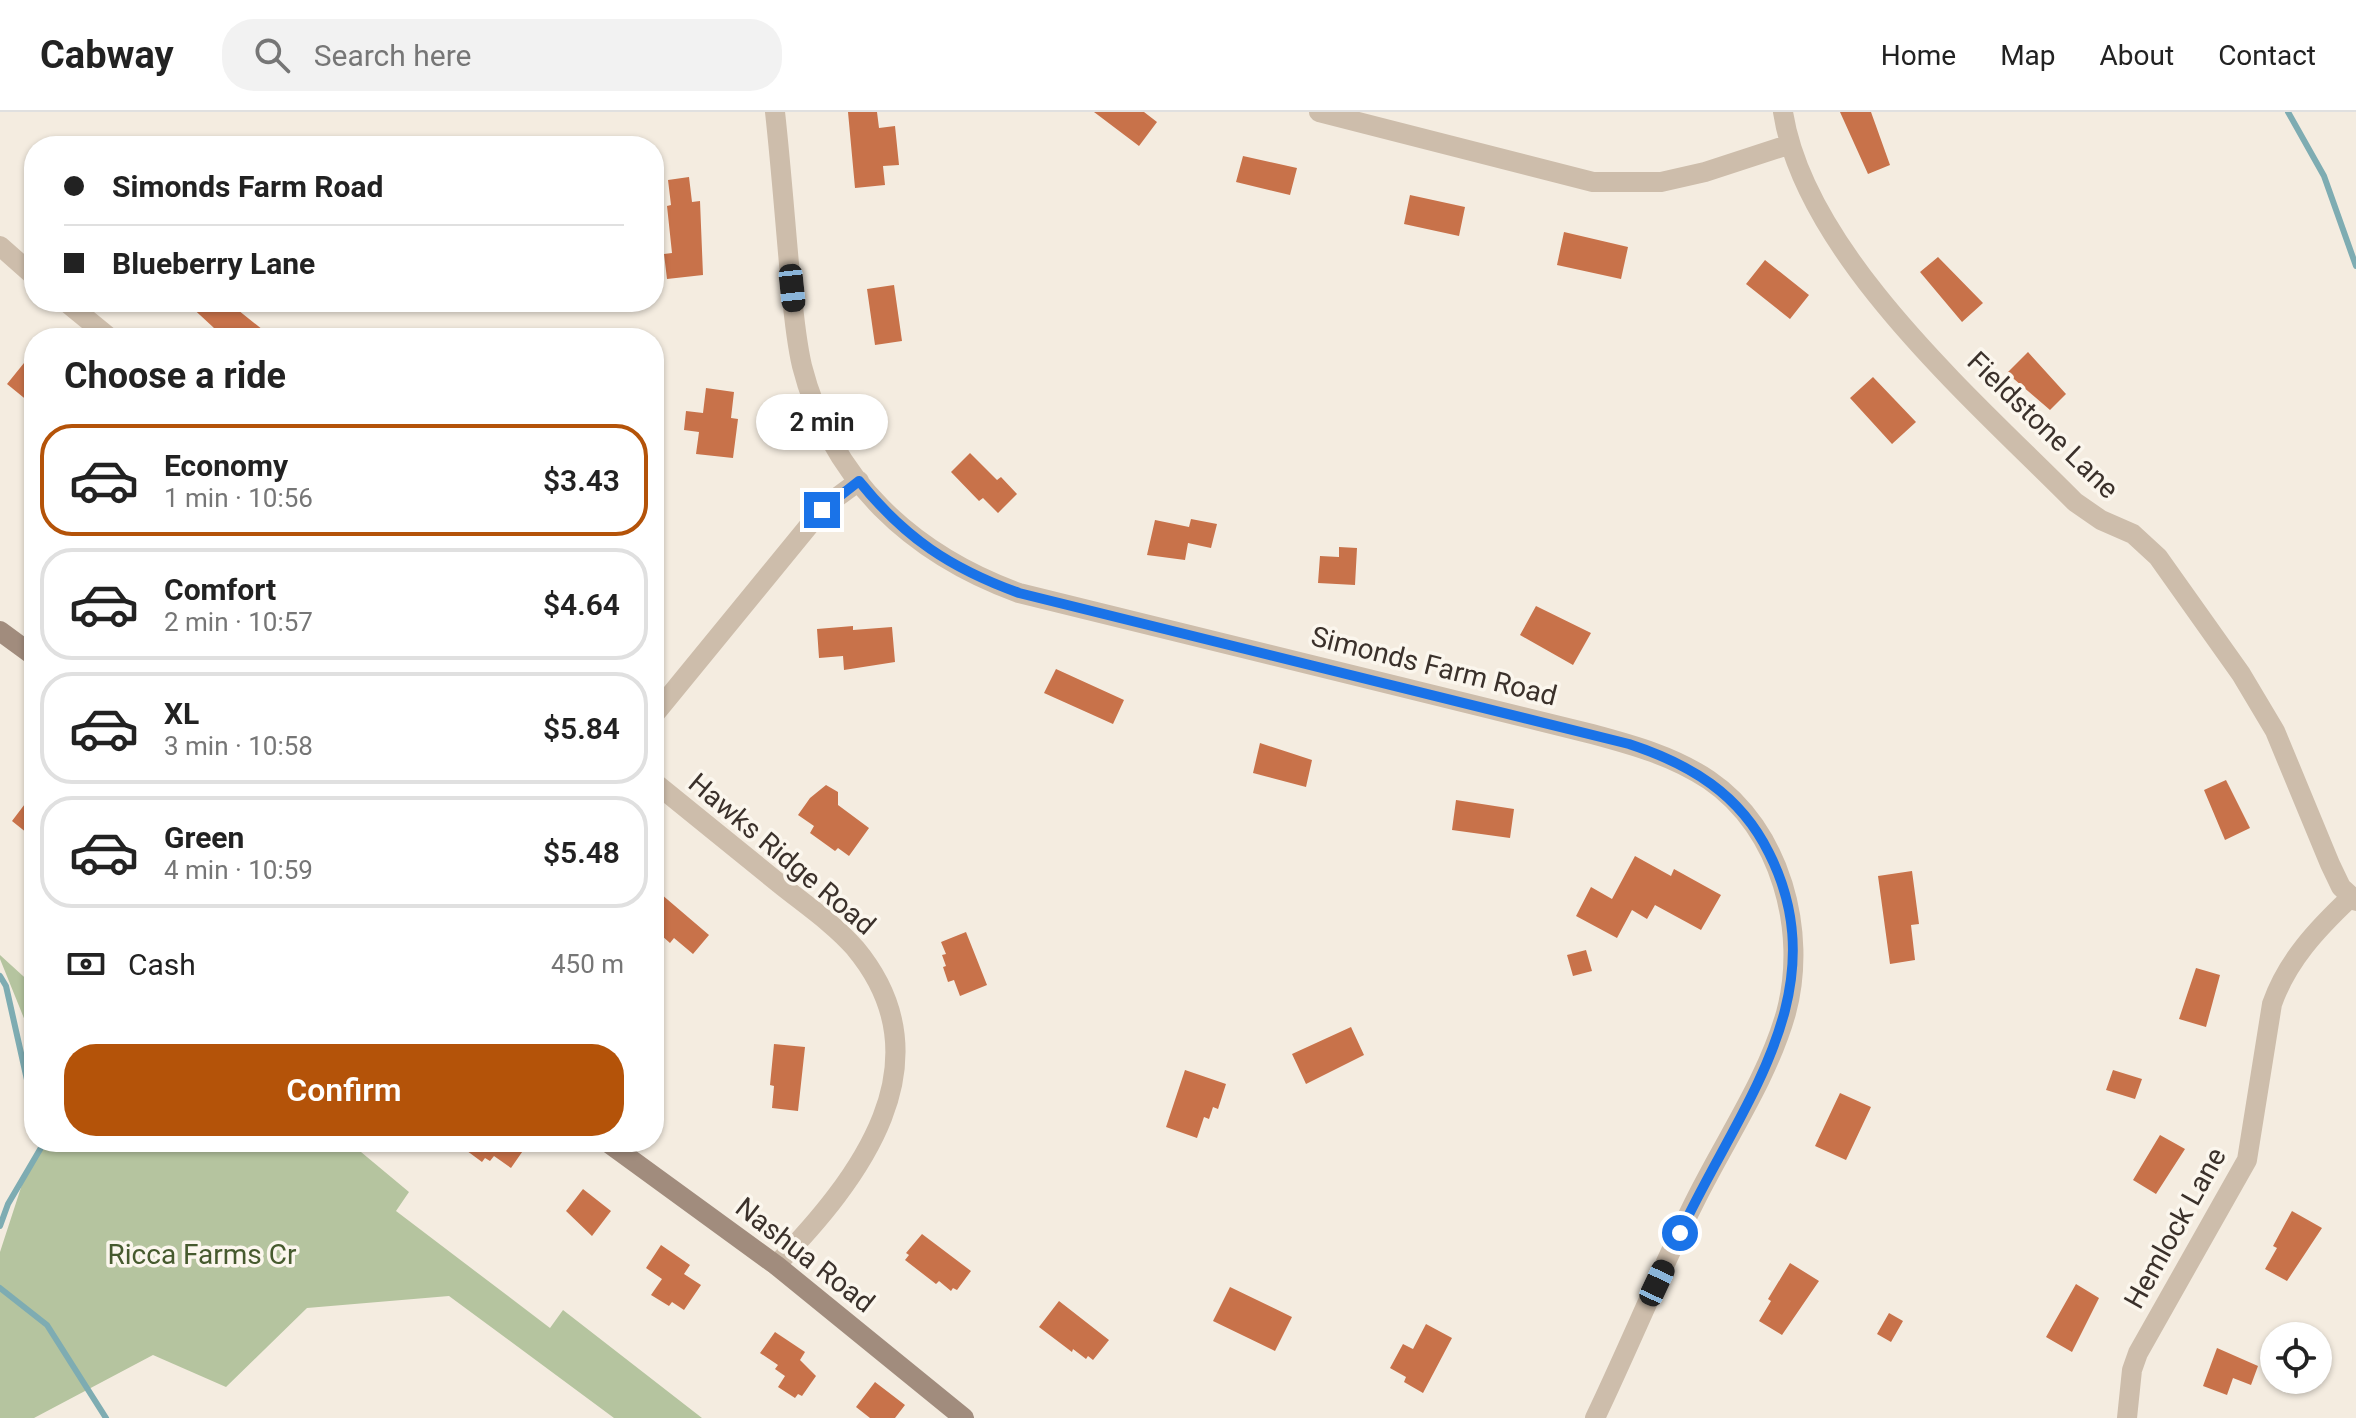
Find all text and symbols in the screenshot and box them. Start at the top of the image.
search box [222,19,782,91]
text: Cabway [40,33,174,77]
icon: search [250,33,294,77]
text: Search here [314,38,472,73]
text: Home [1881,39,1956,72]
text: Map [2000,39,2056,72]
text: About [2100,39,2174,72]
text: Contact [2218,39,2316,72]
text: Simonds Farm Road [112,169,383,204]
text: Blueberry Lane [112,246,315,281]
car [778,263,806,313]
street label: Fieldstone Lane [1961,345,2125,505]
text: Choose a ride [64,355,286,397]
callout: 2 min [756,394,888,450]
text: 2 min [789,407,855,437]
icon: car [68,444,140,516]
text: Economy [164,448,288,483]
text: $3.43 [543,463,620,498]
text: 1 min · 10:56 [164,483,313,513]
route end [804,492,840,528]
icon: car [68,568,140,640]
text: Comfort [164,572,276,607]
text: $4.64 [543,587,620,622]
text: 2 min · 10:57 [164,607,313,637]
street label: Simonds Farm Road [1308,619,1560,713]
icon: car [68,692,140,764]
text: XL [164,696,199,731]
text: $5.84 [543,711,620,746]
text: 3 min · 10:58 [164,731,313,761]
street label: Hawks Ridge Road [682,766,882,942]
icon: car [68,816,140,888]
text: Green [164,820,244,855]
text: $5.48 [543,835,620,870]
text: 4 min · 10:59 [164,855,313,885]
icon: cash [64,942,108,986]
text: Cash [128,947,196,982]
text: 450 m [551,949,624,979]
button: Confirm [64,1044,624,1136]
street label: Hemlock Lane [2117,1142,2233,1314]
street label: Nashua Road [729,1191,881,1319]
route start [1662,1215,1698,1251]
park label: Ricca Farms Cr [108,1238,297,1271]
car [1636,1256,1678,1310]
map controls [2260,1322,2332,1394]
button: locate [2260,1322,2332,1394]

